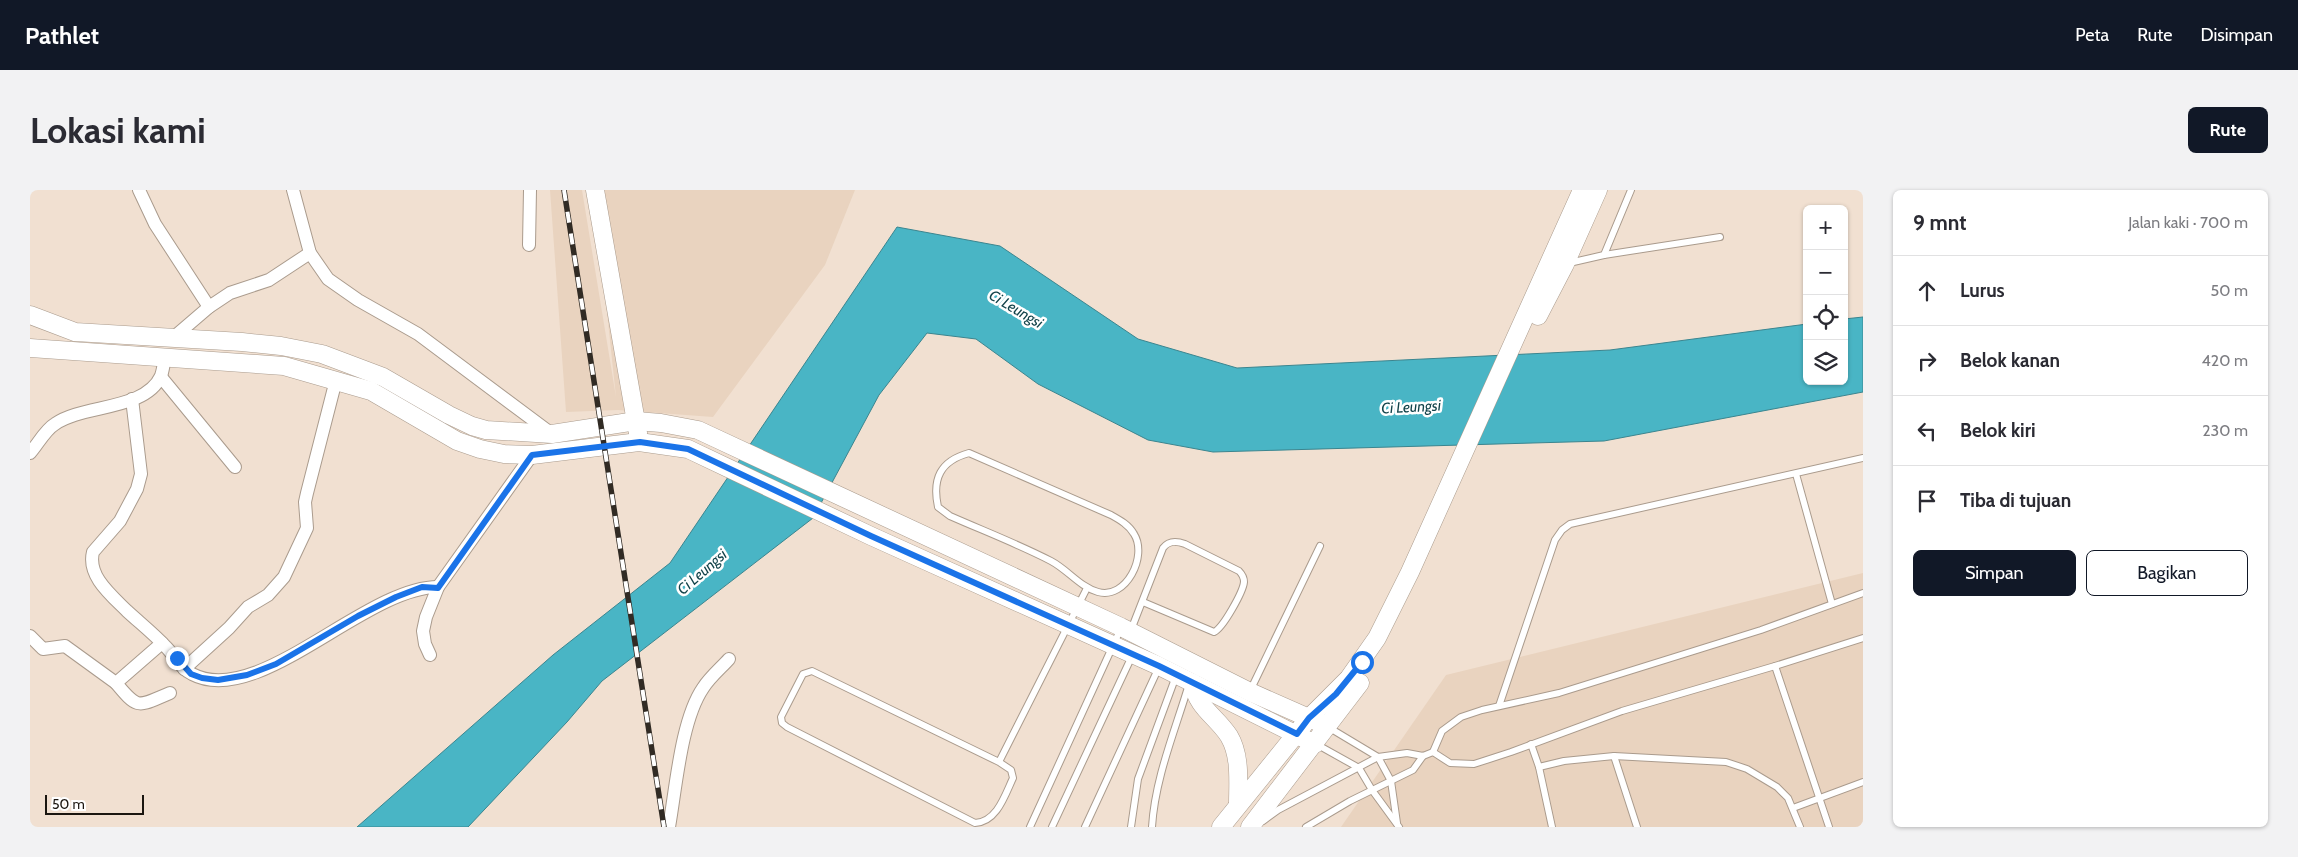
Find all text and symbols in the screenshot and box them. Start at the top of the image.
text: Pathlet [25,21,99,50]
text: Peta [2075,24,2109,46]
text: Rute [2137,24,2172,46]
text: Disimpan [2200,24,2273,46]
button: Rute [2188,107,2268,153]
text: Lokasi kami [30,109,206,152]
map controls [1803,205,1848,385]
button: + [1803,205,1848,250]
text: 9 mnt [1913,210,1966,235]
text: Jalan kaki · 700 m [2128,213,2248,232]
button: − [1803,250,1848,295]
icon: ahead [1913,277,1941,305]
text: Lurus [1960,279,2005,302]
text: 50 m [2211,281,2248,300]
water label: Ci Leungsi [986,286,1047,333]
button: locate [1803,295,1848,340]
button: layers [1803,340,1848,385]
icon: right [1913,347,1941,375]
text: Belok kanan [1960,349,2060,372]
text: 420 m [2202,351,2248,370]
water label: Ci Leungsi [1381,396,1442,418]
icon: left [1913,417,1941,445]
text: Belok kiri [1960,419,2036,442]
text: 230 m [2202,421,2248,440]
icon: arrive [1913,487,1941,515]
text: Tiba di tujuan [1960,489,2071,512]
water label: Ci Leungsi [674,545,731,598]
button: Simpan [1913,550,2076,596]
button: Bagikan [2086,550,2248,596]
route end [166,647,189,670]
route start [1351,651,1374,674]
scale bar [45,792,144,815]
text: 50 m [52,795,85,813]

